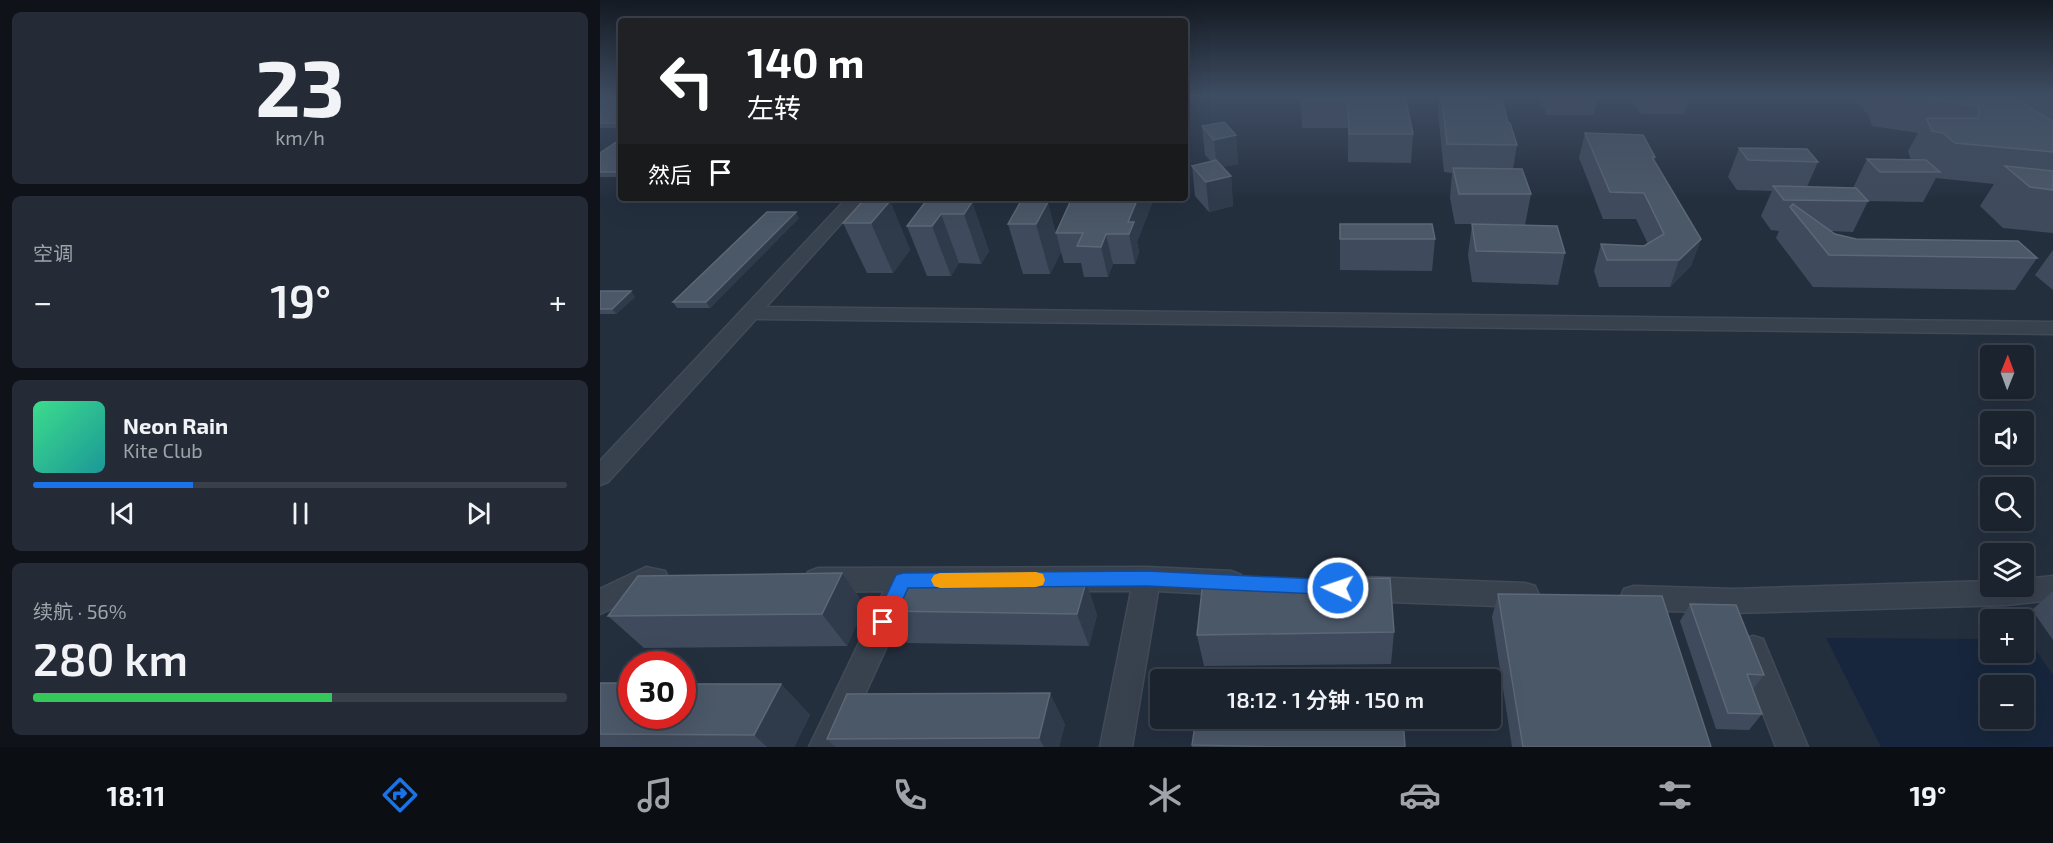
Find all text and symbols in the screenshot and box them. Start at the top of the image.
text: 140 m [747,36,864,86]
text: 23 [255,39,345,133]
icon: left [648,42,726,120]
text: 左转 [747,91,801,123]
text: km/h [275,125,325,149]
icon: arrive [704,156,737,189]
text: 然后 [648,161,692,187]
text: 空调 [33,241,73,265]
text: 19° [270,273,331,327]
text: − [33,281,52,321]
text: + [549,281,567,321]
north arrow [1980,345,2034,399]
map controls [1980,345,2034,729]
button: sound [1980,411,2034,465]
text: Neon Rain [123,412,228,438]
text: Kite Club [123,438,203,462]
button: search [1980,477,2034,531]
icon: previous [106,497,139,530]
icon: pause [284,497,317,530]
icon: next [462,497,495,530]
button: layers [1980,543,2034,597]
position arrow [1306,556,1370,620]
pin [857,596,908,647]
text: 续航 · 56% [33,599,127,623]
icon: arrive [866,605,899,638]
button: + [1980,609,2034,663]
text: 280 km [33,631,188,685]
speed limit sign: 30 [618,651,696,729]
button: − [1980,675,2034,729]
text: 18:12 · 1 分钟 · 150 m [1227,686,1424,712]
icon: directions [379,774,421,816]
icon: music [634,774,676,816]
icon: phone [889,774,931,816]
icon: climate [1144,774,1186,816]
icon: car [1399,774,1441,816]
icon: filters [1654,774,1696,816]
text: 18:11 [107,779,165,811]
text: 19° [1909,779,1946,811]

